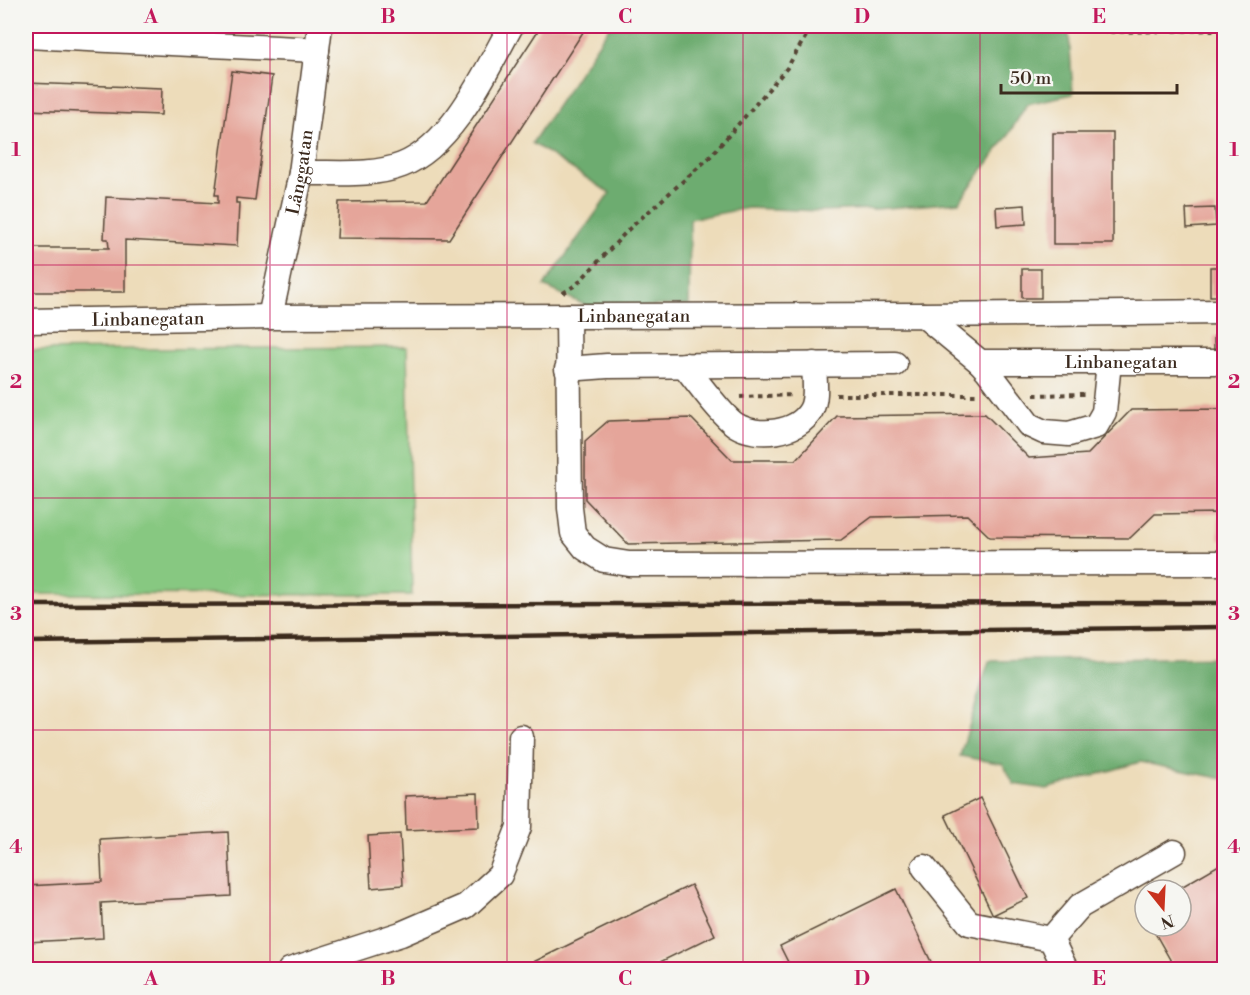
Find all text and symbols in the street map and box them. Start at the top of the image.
text: A [143,5,159,30]
text: B [380,5,396,30]
text: C [618,5,632,30]
text: D [854,5,870,30]
text: E [1092,5,1106,30]
scale bar [1001,57,1176,95]
text: 50 m [1010,67,1052,90]
street label: Långgatan [281,128,318,217]
text: 1 [11,138,21,163]
text: 1 [1229,138,1239,163]
street label: Linbanegatan [578,304,691,328]
street label: Linbanegatan [91,307,205,331]
street label: Linbanegatan [1065,351,1178,374]
text: 2 [10,370,22,395]
text: 2 [1228,370,1240,395]
text: 3 [10,602,22,627]
text: 3 [1228,602,1240,627]
text: 4 [9,835,23,860]
text: 4 [1227,835,1241,860]
north arrow [1133,878,1193,938]
text: N [1158,910,1176,933]
text: A [143,967,159,992]
text: B [380,967,396,992]
text: C [618,967,632,992]
text: D [854,967,870,992]
text: E [1092,967,1106,992]

